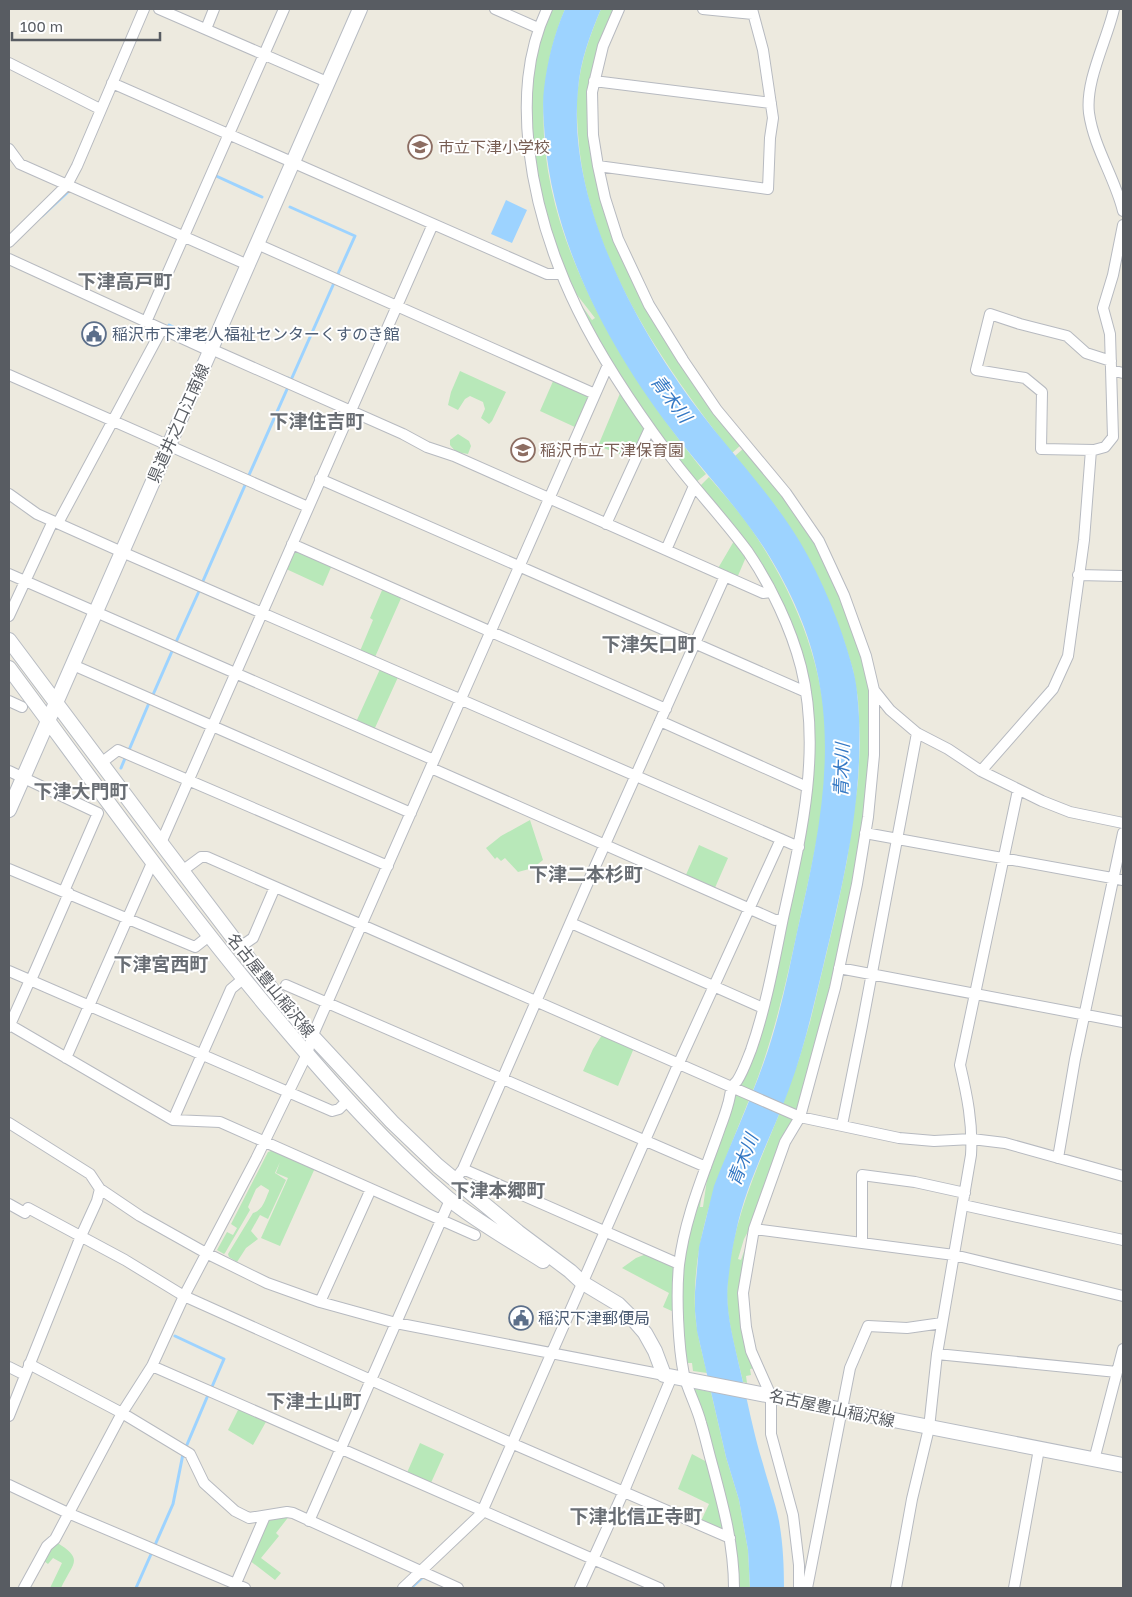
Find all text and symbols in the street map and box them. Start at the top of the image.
scale bar [12,10,160,42]
text: 100 m [20,17,63,35]
school or university icon: 市立下津小学校 [407,134,433,160]
place label: 市立下津小学校 [438,137,550,157]
district label: 下津高戸町 [77,269,173,292]
public building icon: 稲沢市下津老人福祉センターくすのき館 [81,321,107,347]
place label: 稲沢市下津老人福祉センターくすのき館 [112,324,400,344]
street label: 県道井之口江南線 [143,360,213,486]
water label: 青木川 [647,370,698,428]
district label: 下津住吉町 [269,409,365,432]
school or university icon: 稲沢市立下津保育園 [510,437,536,463]
place label: 稲沢市立下津保育園 [540,440,684,460]
district label: 下津矢口町 [601,632,697,655]
water label: 青木川 [829,741,853,797]
district label: 下津大門町 [33,779,129,802]
district label: 下津二本杉町 [529,862,643,885]
street label: 名古屋豊山稲沢線 [223,929,319,1041]
district label: 下津宮西町 [113,952,209,975]
water label: 青木川 [722,1129,763,1189]
district label: 下津本郷町 [450,1178,546,1201]
public building icon: 稲沢下津郵便局 [508,1305,534,1331]
place label: 稲沢下津郵便局 [538,1308,650,1328]
street label: 名古屋豊山稲沢線 [767,1385,897,1431]
district label: 下津土山町 [266,1389,362,1412]
district label: 下津北信正寺町 [569,1504,703,1527]

